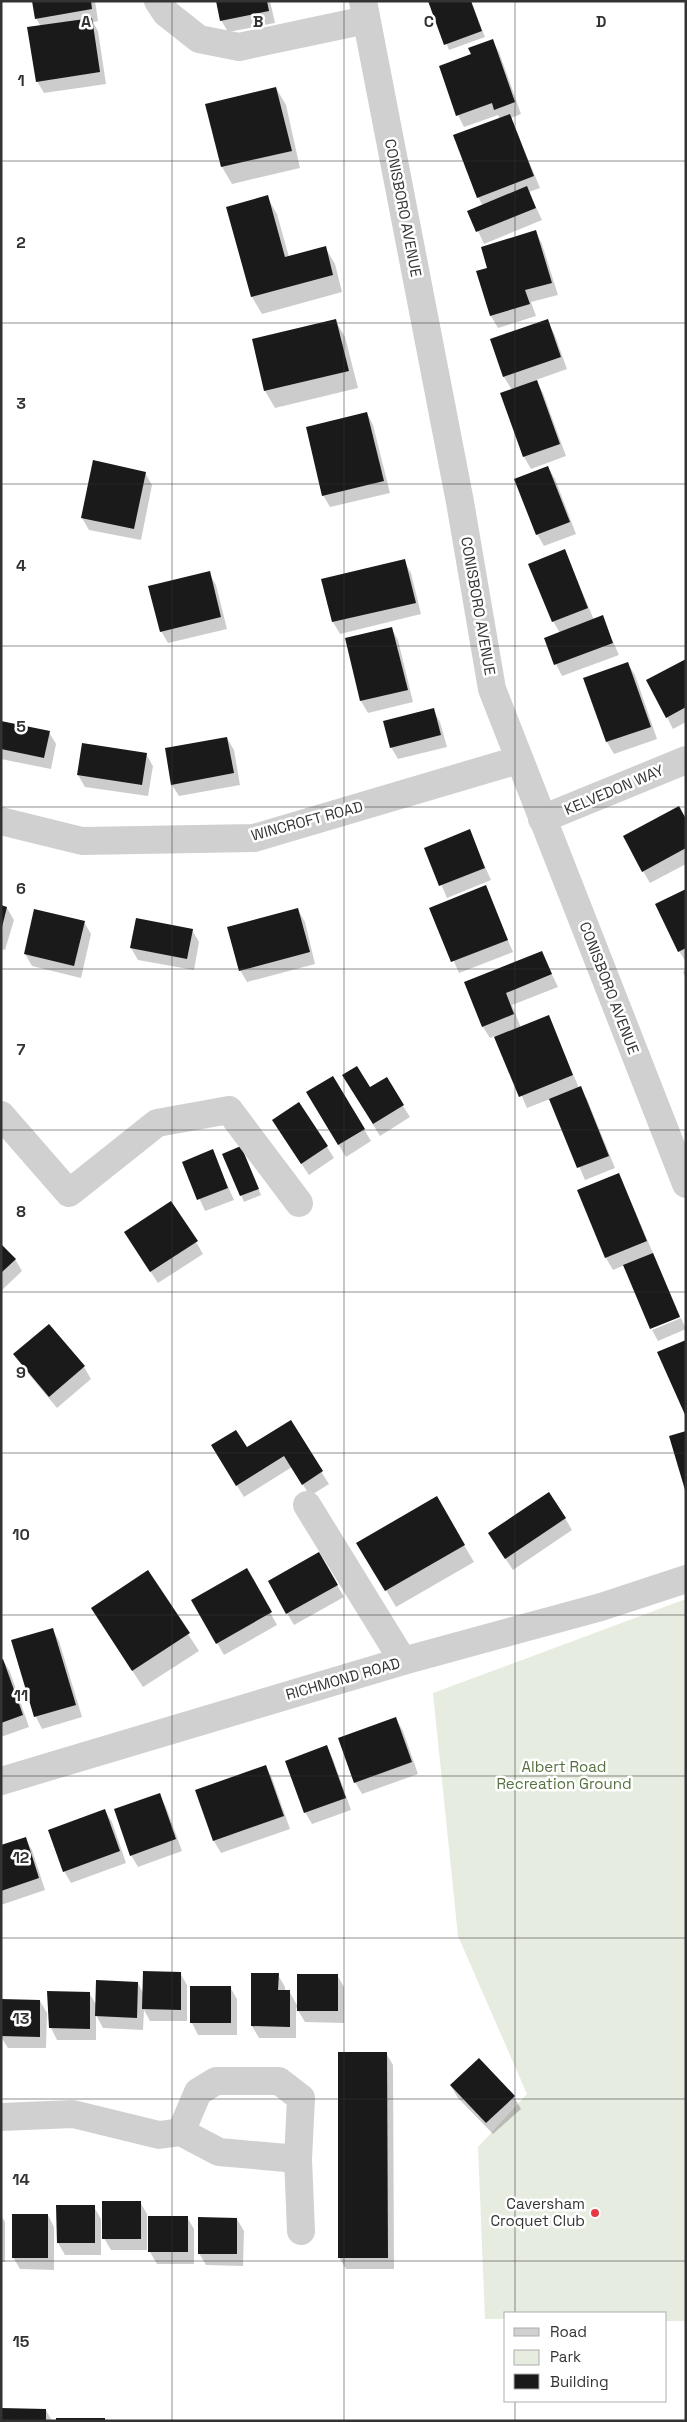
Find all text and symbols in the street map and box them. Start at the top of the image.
text: A [81,11,91,32]
text: B [253,11,263,32]
text: C [424,11,434,32]
text: D [596,11,606,32]
text: 1 [17,70,25,91]
street label: CONISBORO AVENUE [381,137,426,279]
text: 2 [16,232,26,253]
text: 3 [16,393,26,414]
street label: CONISBORO AVENUE [457,535,500,677]
text: 4 [16,555,26,576]
text: 5 [16,716,26,737]
street label: KELVEDON WAY [561,760,666,819]
street label: WINCROFT ROAD [249,796,365,845]
text: 6 [16,878,26,899]
street label: CONISBORO AVENUE [575,919,643,1057]
text: 7 [17,1039,26,1060]
text: 8 [16,1201,26,1222]
text: 9 [16,1362,26,1383]
text: 10 [12,1524,30,1545]
street label: RICHMOND ROAD [283,1653,402,1704]
text: 11 [14,1685,28,1706]
park label: Albert Road Recreation Ground [496,1757,632,1793]
text: 12 [13,1847,29,1868]
text: 13 [13,2008,30,2029]
text: 14 [12,2169,30,2190]
place label: Caversham Croquet Club [490,2194,585,2230]
marker: Caversham Croquet Club [589,2207,601,2219]
legend [504,2312,667,2402]
text: Road [550,2322,587,2341]
text: 15 [13,2331,30,2352]
text: Park [550,2347,581,2366]
text: Building [550,2372,609,2391]

